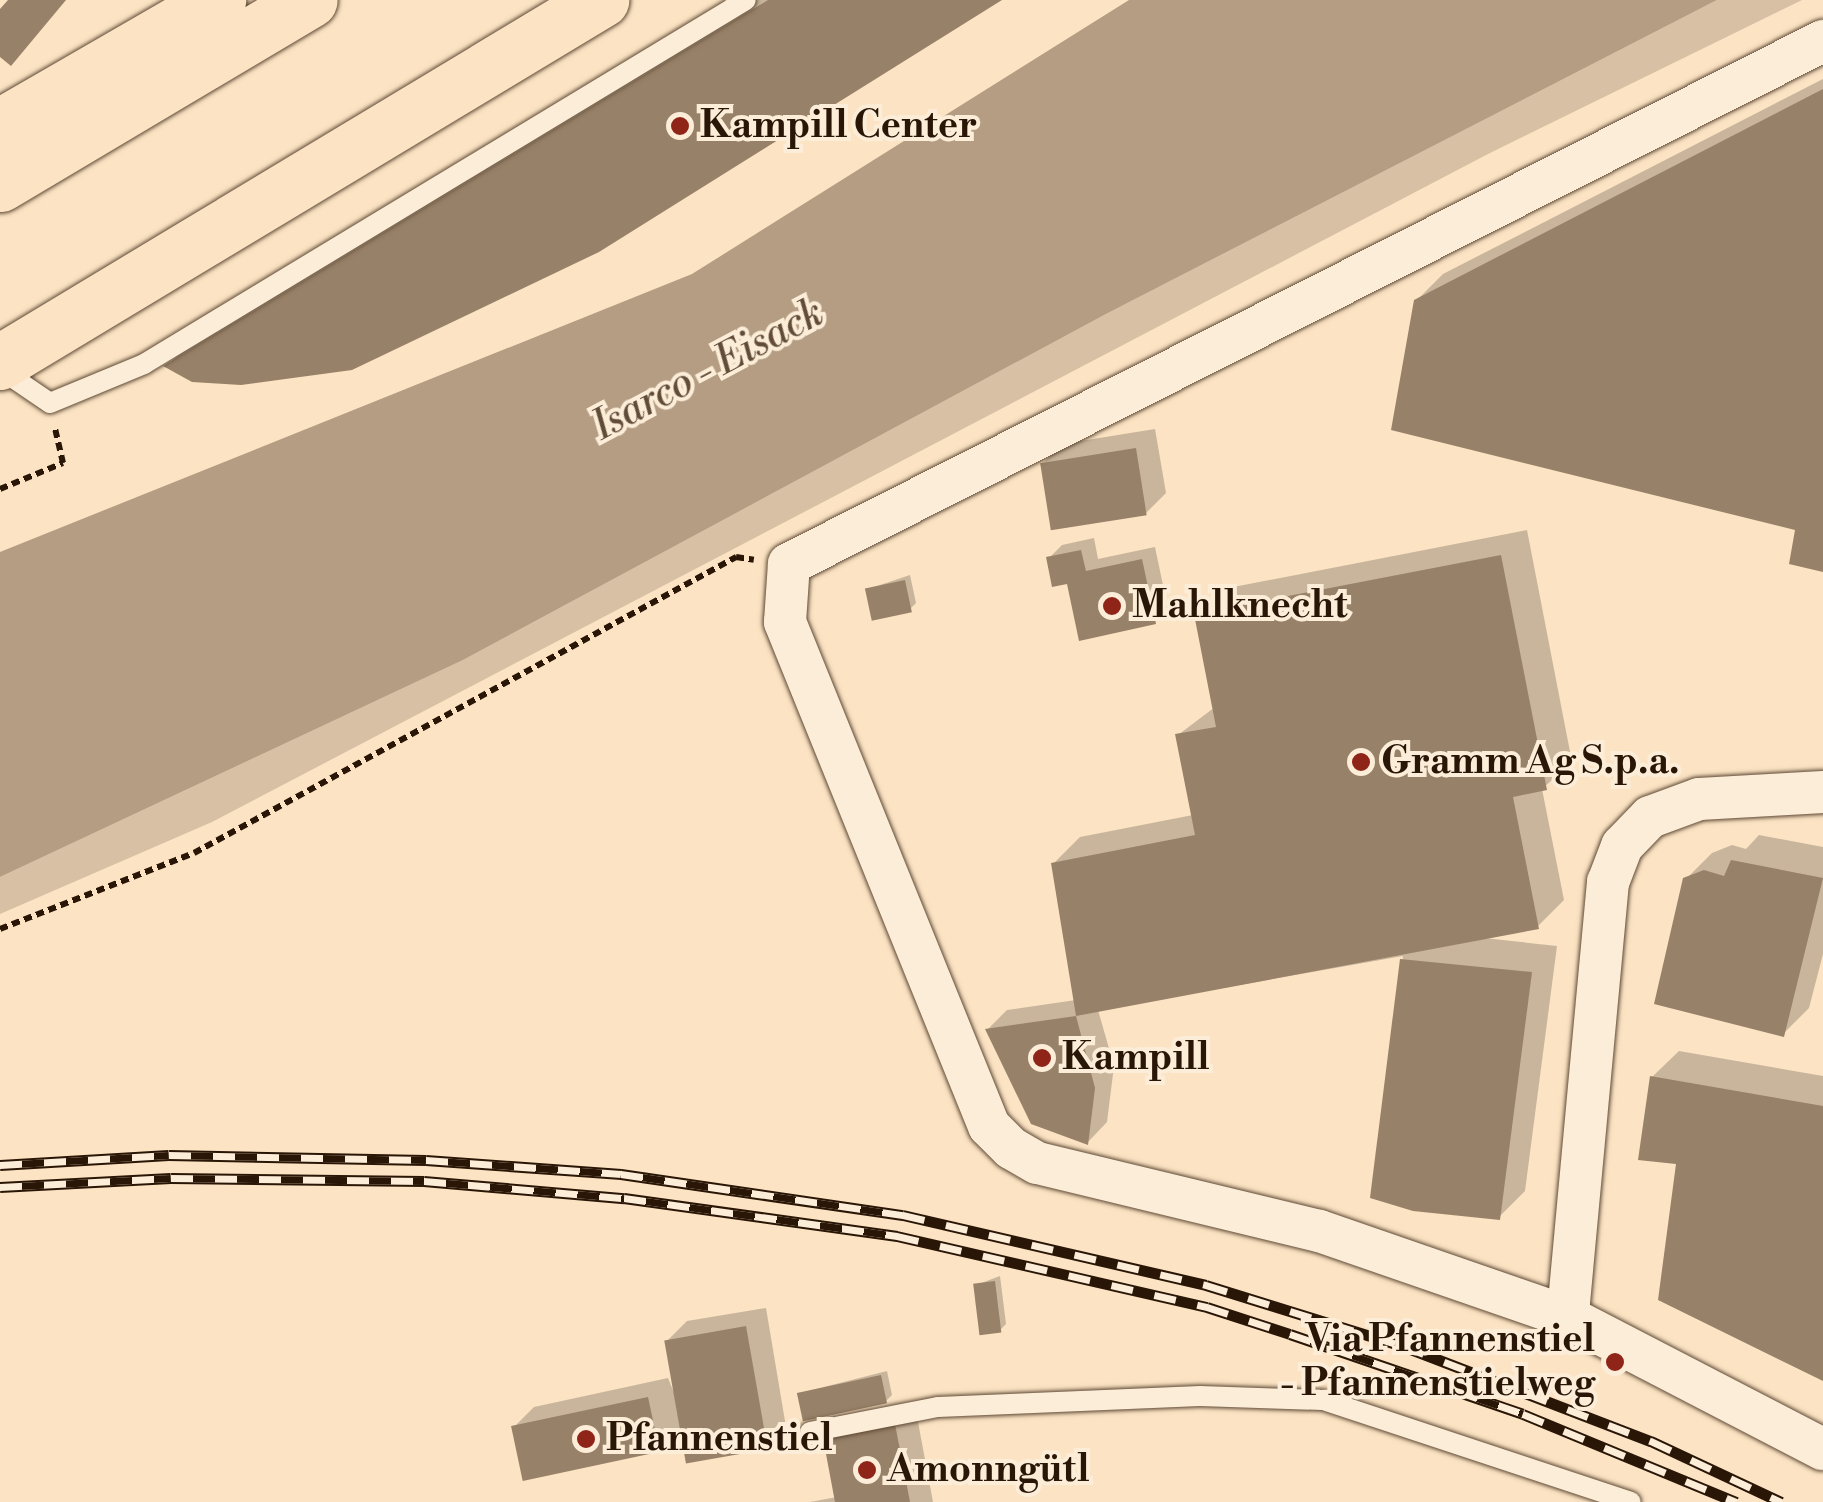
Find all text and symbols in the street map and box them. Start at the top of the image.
place label: Kampill Center [700,103,977,149]
marker: Kampill Center [669,115,691,137]
water label: Isarco - Eisack [584,289,832,451]
place label: Mahlknecht [1132,583,1347,629]
marker: Mahlknecht [1101,595,1123,617]
place label: Gramm Ag S.p.a. [1381,739,1679,785]
marker: Gramm Ag S.p.a. [1350,751,1372,773]
place label: Kampill [1062,1035,1210,1081]
marker: Kampill [1031,1047,1053,1069]
place label: Via Pfannenstiel - Pfannenstielweg [1280,1317,1595,1406]
marker: Via Pfannenstiel - Pfannenstielweg [1604,1351,1626,1373]
place label: Pfannenstiel [606,1416,832,1462]
marker: Pfannenstiel [575,1428,597,1450]
place label: Amonngütl [887,1447,1090,1493]
marker: Amonngütl [856,1459,878,1481]

